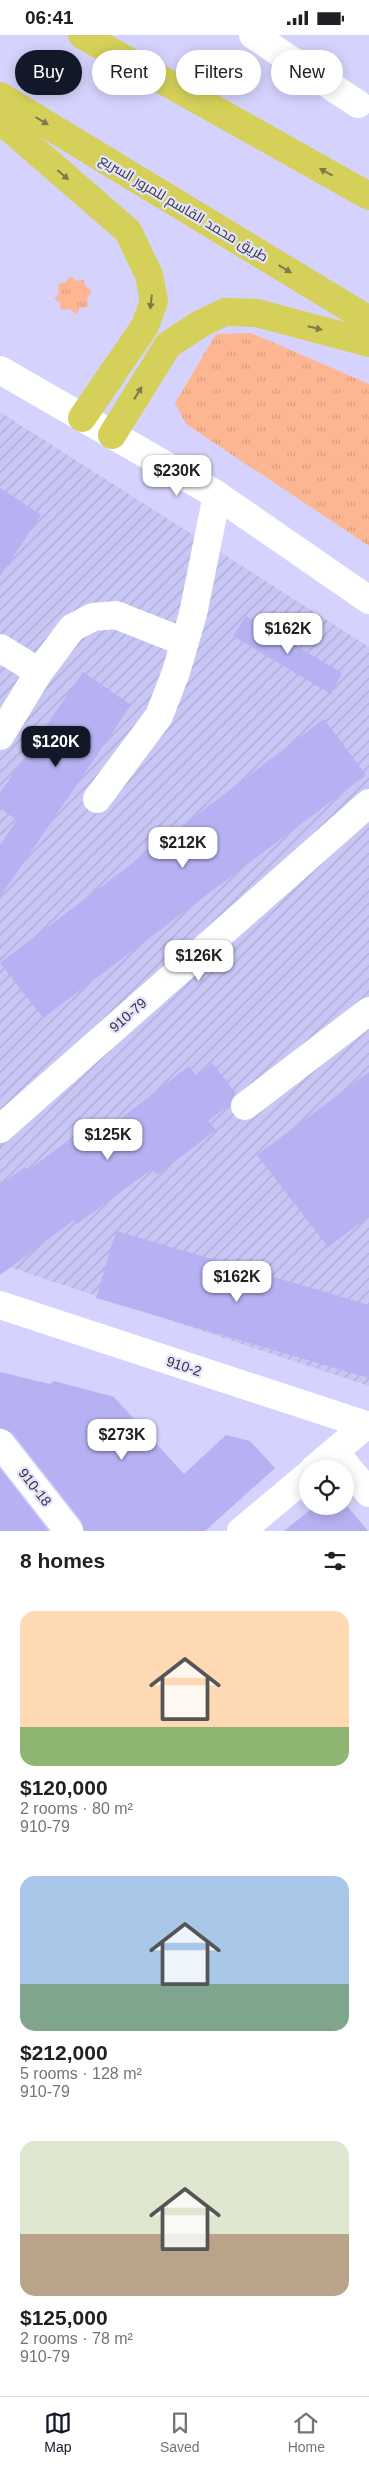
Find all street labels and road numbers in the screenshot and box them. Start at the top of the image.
street label: طريق محمد القاسم للمرور السريع [96,151,271,266]
street label: 910-79 [106,995,150,1035]
street label: 910-2 [164,1353,204,1379]
street label: 910-18 [15,1465,55,1509]

